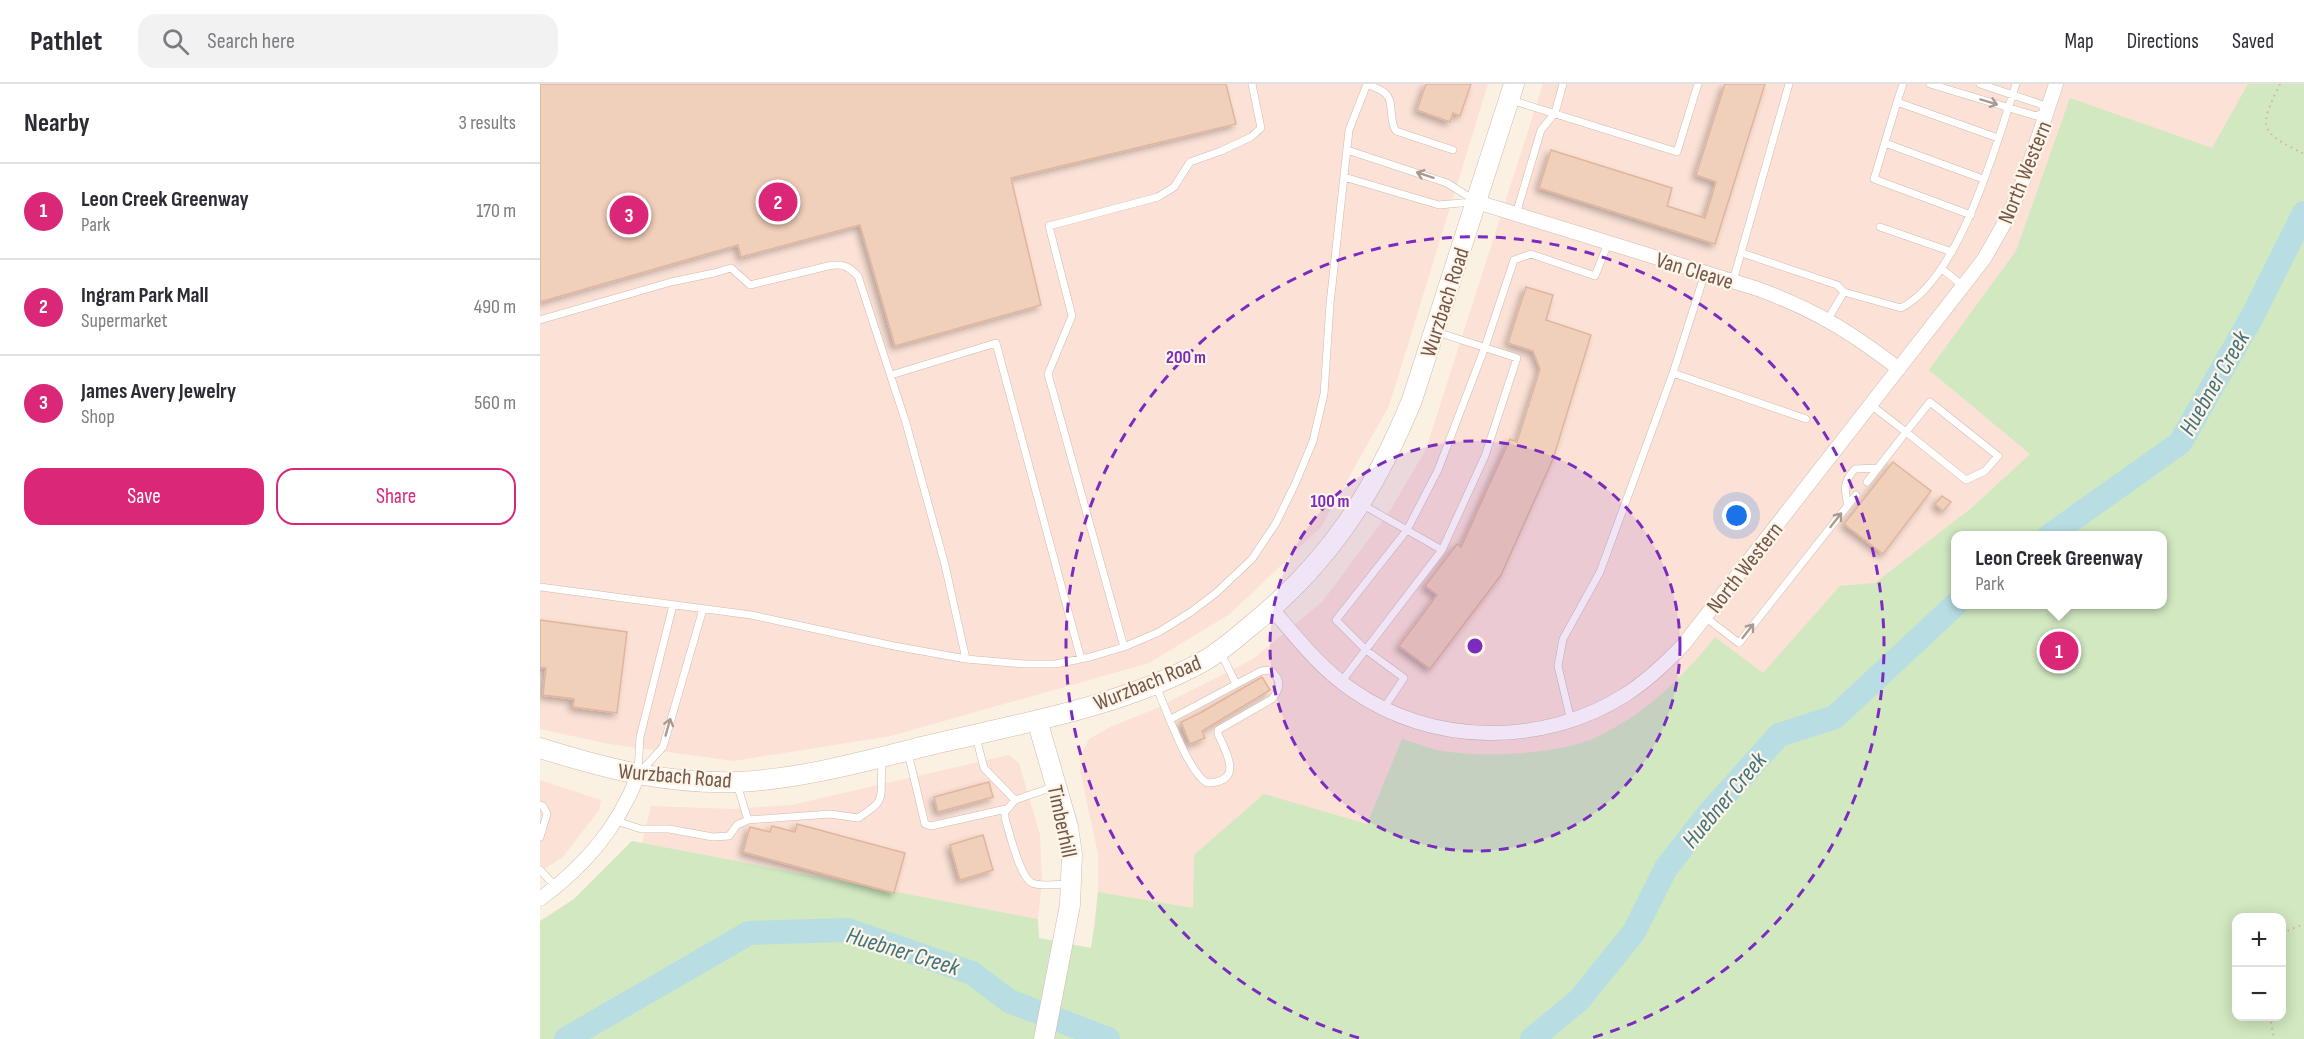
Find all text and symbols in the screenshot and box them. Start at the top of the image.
search box [138,14,558,68]
text: Pathlet [30,25,102,58]
icon: search [159,25,192,58]
text: Search here [207,28,295,55]
text: Map [2064,29,2094,54]
text: Directions [2127,29,2199,54]
text: Saved [2232,29,2274,54]
one-way arrow [1979,97,1998,108]
text: Nearby [24,108,90,139]
text: 3 results [459,111,516,135]
street label: North Western [1993,117,2058,228]
one-way arrow [1416,169,1435,180]
pin: 2 [758,180,798,224]
text: Leon Creek Greenway [81,186,249,213]
pin: 3 [610,192,649,238]
text: 1 [40,199,47,223]
text: 170 m [476,199,516,223]
text: Park [81,213,110,237]
street label: Wurzbach Road [1415,244,1476,361]
street label: Van Cleave [1652,247,1737,296]
text: Ingram Park Mall [81,282,209,309]
text: 2 [39,295,48,319]
text: 490 m [474,295,516,319]
text: Supermarket [81,309,168,333]
water label: Huebner Creek [2173,325,2257,441]
text: 200 m [1166,347,1206,368]
text: James Avery Jewelry [81,378,236,405]
text: 3 [39,391,48,415]
text: 560 m [474,391,516,415]
text: Shop [81,405,115,429]
button: Save [24,468,264,525]
button: Share [276,468,516,525]
text: 100 m [1311,491,1350,512]
your location [1722,501,1751,530]
one-way arrow [1830,512,1843,528]
street label: North Western [1701,517,1789,619]
popup [1951,531,2167,609]
text: Leon Creek Greenway [1975,545,2143,572]
text: Park [1975,572,2004,596]
one-way arrow [1742,623,1755,639]
pin: 1 [2040,628,2078,674]
centre of rings [1465,636,1485,656]
street label: Wurzbach Road [1090,650,1205,717]
one-way arrow [663,718,675,737]
water label: Huebner Creek [1676,746,1774,854]
street label: Wurzbach Road [617,758,733,795]
street label: Timberhill [1041,783,1082,860]
map controls [2232,913,2286,1021]
button: + [2232,913,2286,967]
water label: Huebner Creek [843,921,964,983]
button: − [2232,967,2286,1021]

